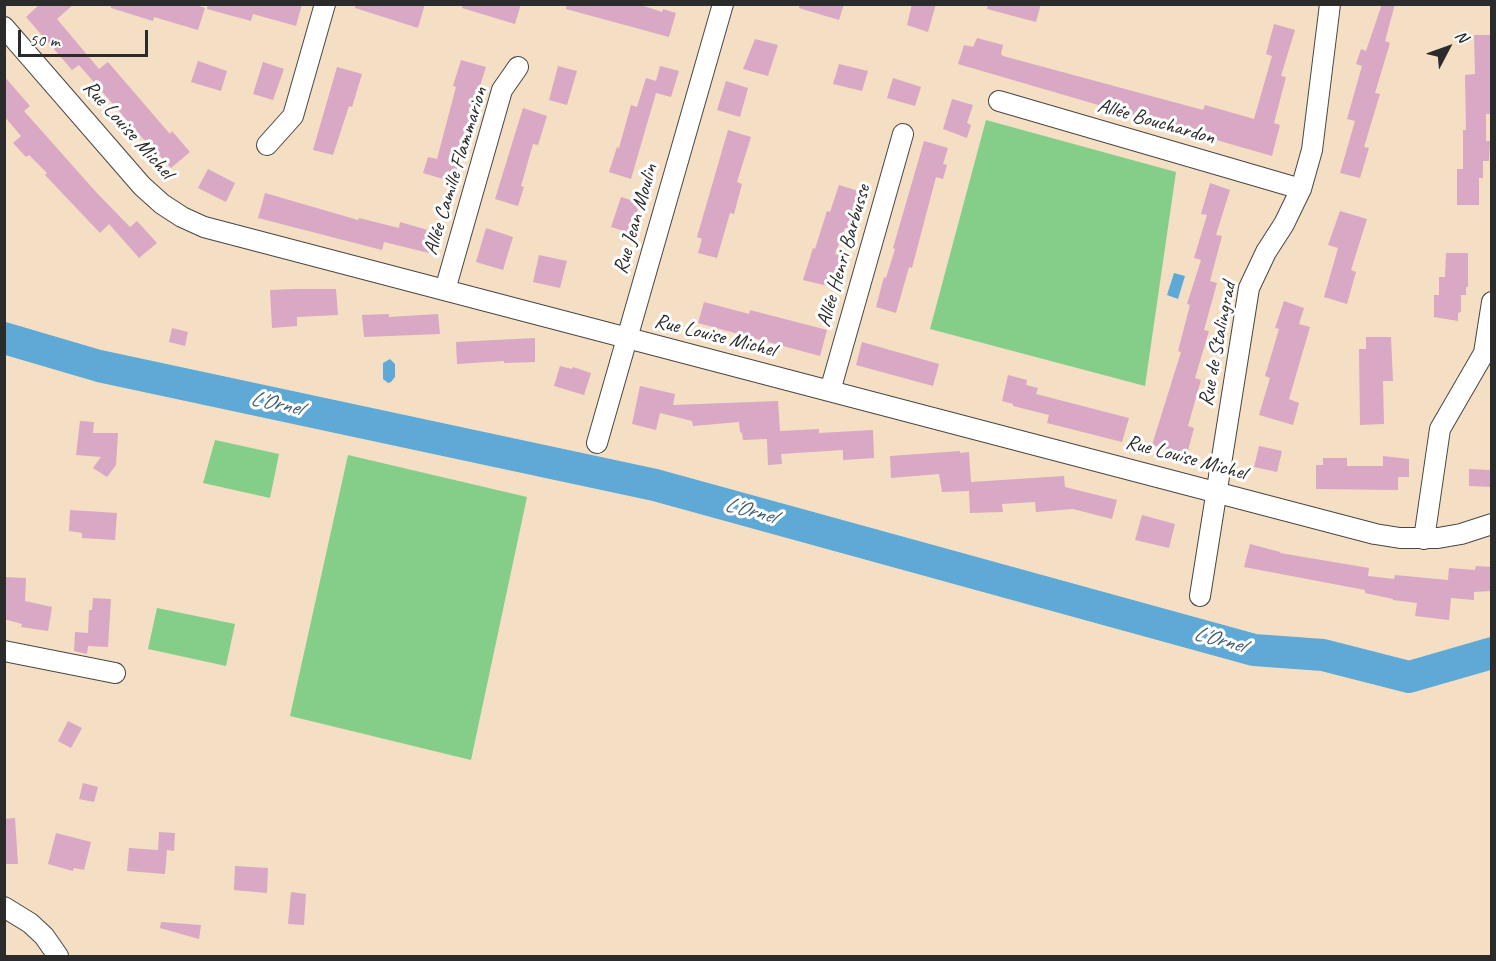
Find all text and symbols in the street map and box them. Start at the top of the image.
scale bar [21,18,152,56]
north arrow [1418,18,1478,78]
text: N [1451,26,1472,46]
text: 50 m [29,29,60,51]
street label: Rue Louise Michel [77,75,179,185]
street label: Allée Camille Flammarion [418,84,494,258]
street label: Allée Bouchardon [1094,93,1218,151]
street label: Rue Jean Moulin [608,161,664,277]
street label: Allée Henri Barbusse [812,182,876,330]
street label: Rue de Stalingrad [1194,280,1242,408]
street label: Rue Louise Michel [652,309,778,363]
water label: L'Ornel [248,386,304,422]
street label: Rue Louise Michel [1123,430,1249,486]
water label: L'Ornel [722,492,778,530]
water label: L'Ornel [1191,621,1247,659]

